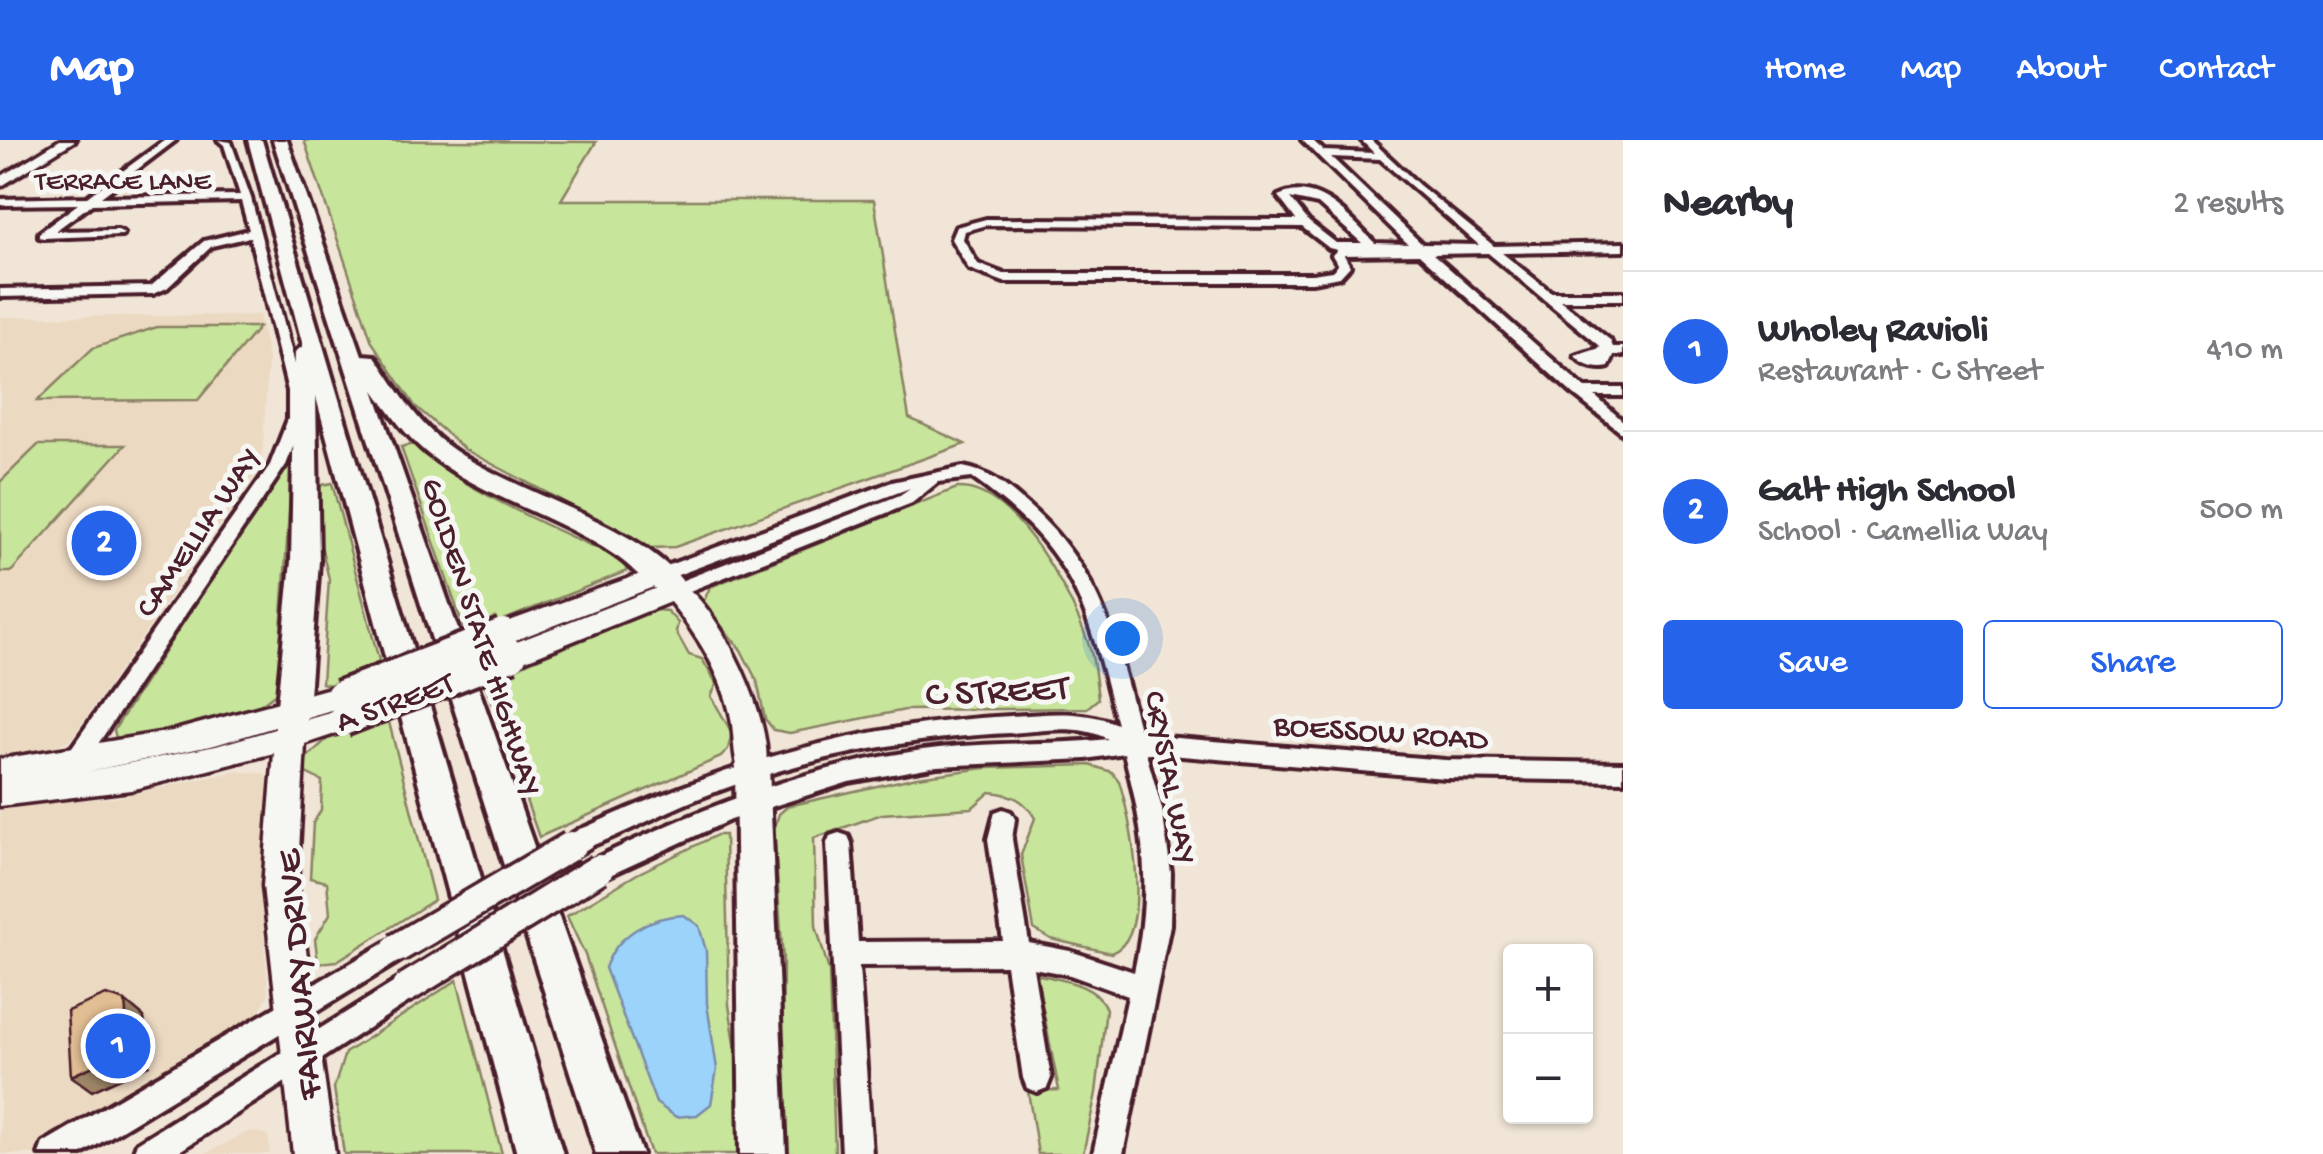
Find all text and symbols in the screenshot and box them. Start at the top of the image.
text: Map [50,42,134,99]
text: Home [1764,50,1845,91]
text: Map [1900,50,1961,91]
text: About [2016,50,2104,91]
text: Contact [2159,50,2273,91]
street label: TERRACE LANE [33,167,212,200]
text: Nearby [1663,181,1793,230]
text: 2 results [2173,186,2283,224]
text: Wholey Ravioli [1758,310,1988,354]
text: 1 [1689,332,1702,370]
text: 410 m [2206,332,2283,370]
text: Restaurant · C Street [1758,354,2042,392]
street label: CAMELLIA WAY [129,442,271,626]
text: Galt High School [1758,470,2016,514]
street label: GOLDEN STATE HIGHWAY [410,474,549,801]
text: 2 [1688,492,1703,530]
text: 500 m [2200,492,2283,530]
pin: 2 [72,506,136,580]
text: School · Camellia Way [1758,514,2048,552]
your location [1097,613,1148,664]
button: Save [1663,620,1963,709]
button: Share [1983,620,2283,709]
street label: A STREET [332,665,461,744]
street label: C STREET [924,668,1072,720]
street label: CRYSTAL WAY [1133,688,1203,868]
street label: BOESSOW ROAD [1271,708,1489,761]
street label: FAIRWAY DRIVE [269,846,335,1102]
map controls [1503,944,1593,1124]
button: + [1503,944,1593,1034]
pin: 1 [86,1008,150,1084]
button: − [1503,1034,1593,1124]

